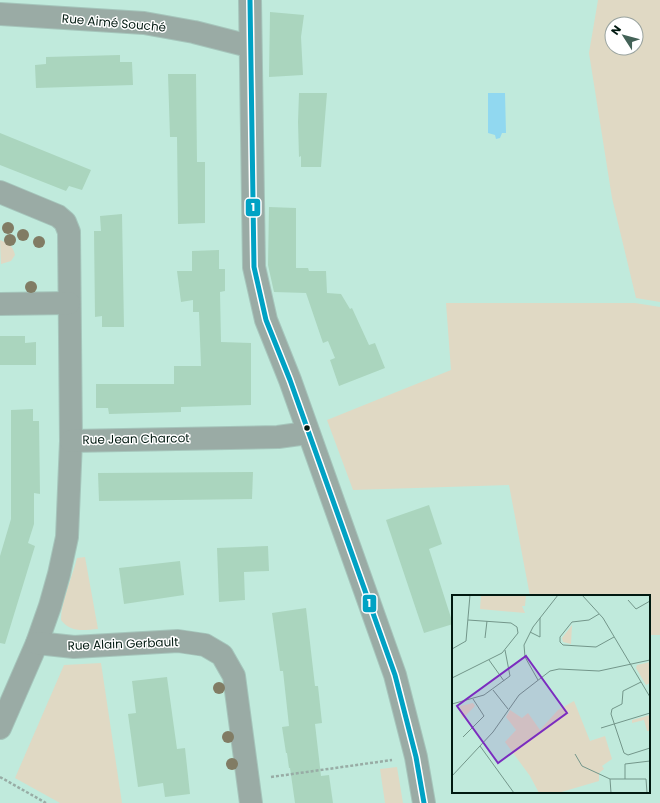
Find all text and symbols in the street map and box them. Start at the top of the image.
street label: Rue Aimé Souché [61,9,167,36]
north arrow [604,16,644,56]
text: N [607,22,625,38]
line badge: 1 [245,198,261,217]
text: 1 [251,199,255,215]
unlabelled marker [302,423,312,433]
street label: Rue Jean Charcot [82,429,190,448]
line badge: 1 [362,594,377,613]
text: 1 [367,595,371,611]
inset map [452,595,650,793]
street label: Rue Alain Gerbault [67,633,179,654]

